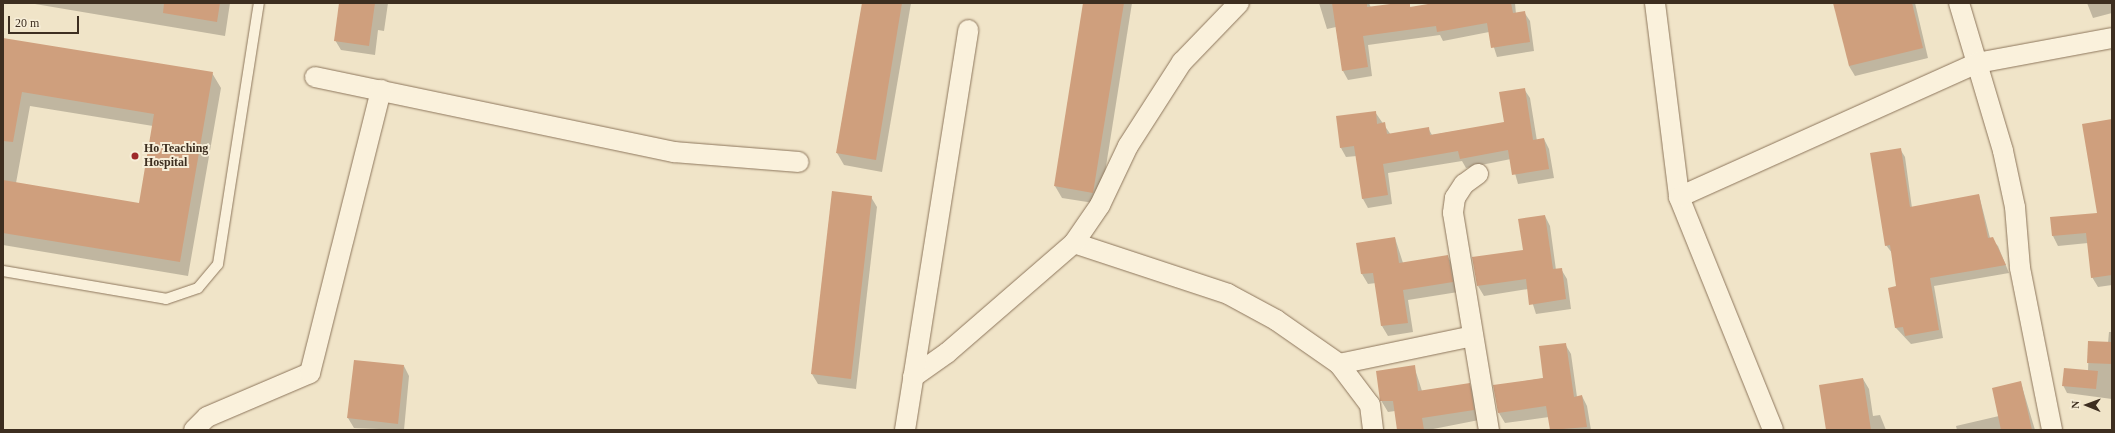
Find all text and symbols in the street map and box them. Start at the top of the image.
scale bar [10,8,81,34]
text: 20 m [15,16,39,30]
place label: Ho Teaching Hospital [144,142,209,170]
marker: Ho Teaching Hospital [129,150,141,162]
north arrow [2067,385,2107,425]
text: N [2069,401,2081,409]

